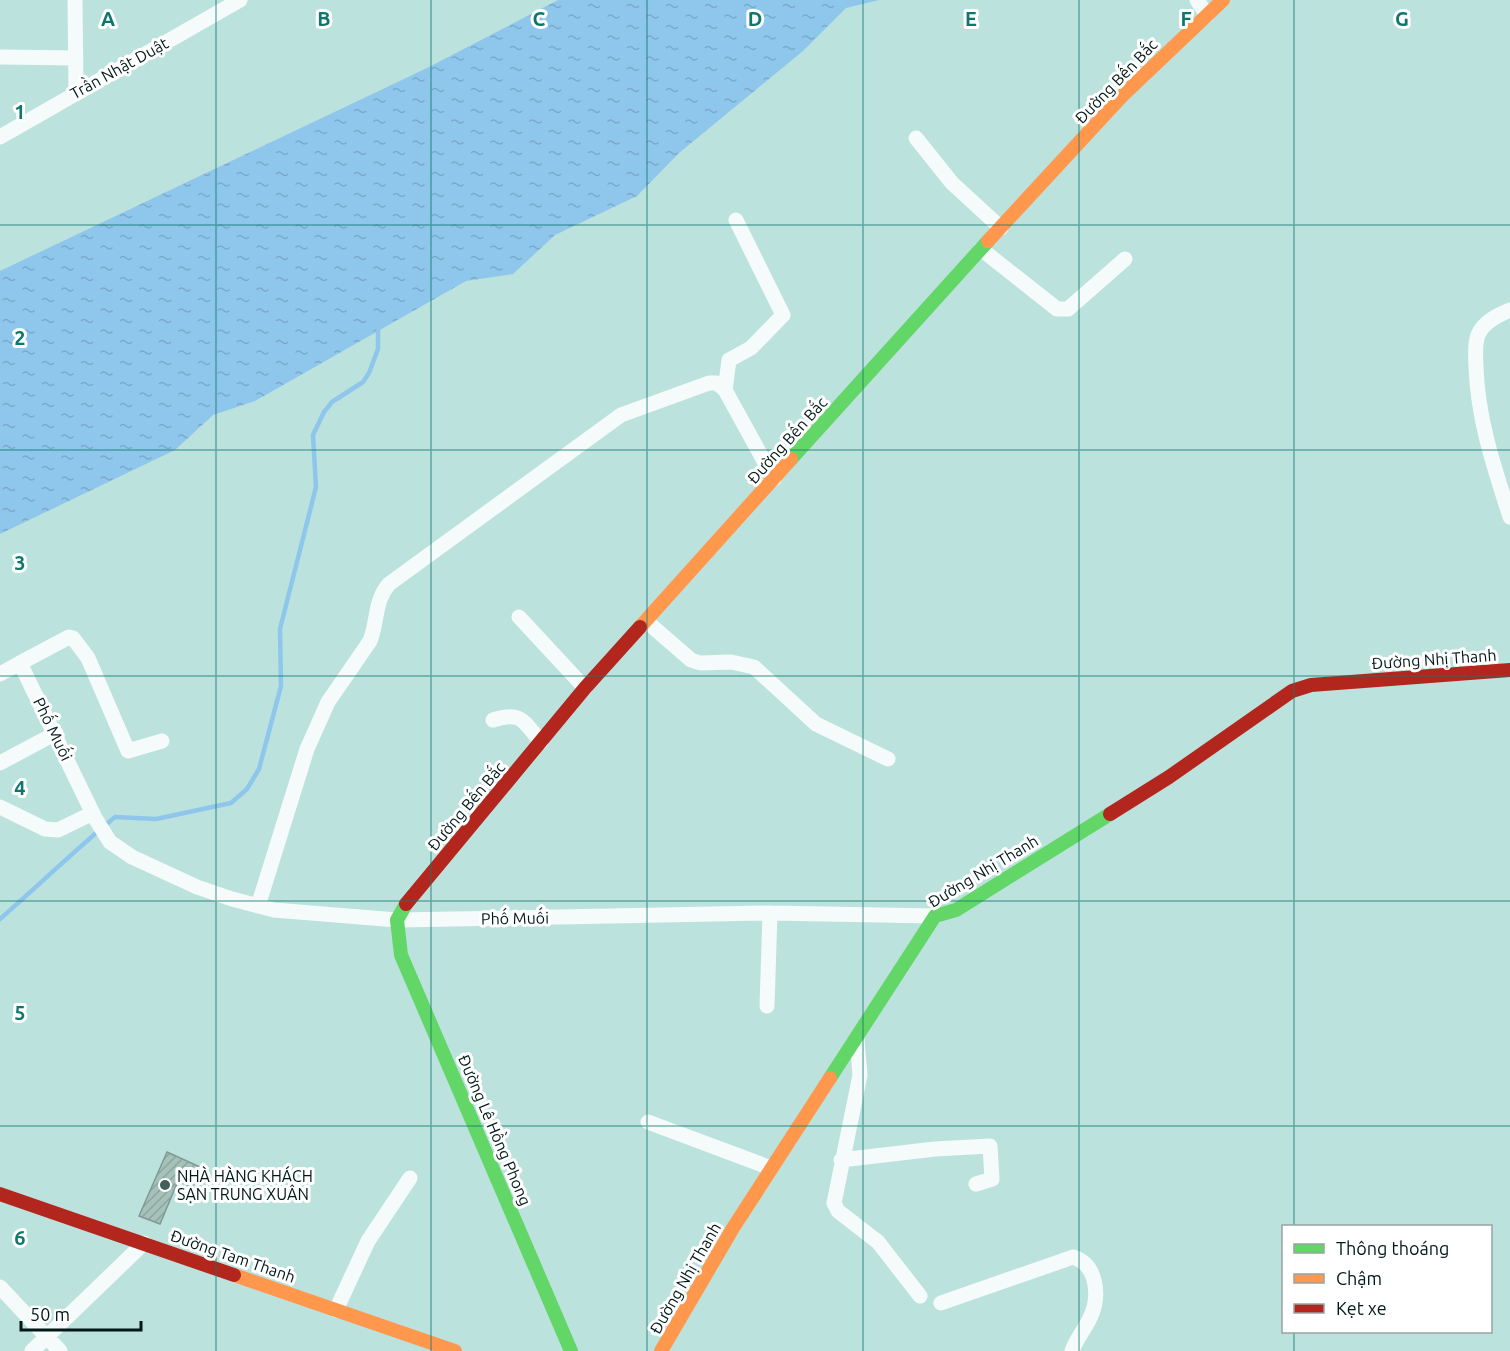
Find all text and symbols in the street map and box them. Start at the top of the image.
text: A [101,7,115,30]
text: B [317,7,331,30]
text: C [533,7,546,30]
text: D [748,7,762,30]
text: E [965,7,977,30]
text: F [1180,7,1192,30]
text: G [1395,7,1409,30]
street label: Trần Nhật Duật [65,31,172,102]
street label: Đường Bến Bắc [1069,33,1161,127]
text: 1 [14,100,26,123]
text: 2 [14,326,26,349]
street label: Đường Bến Bắc [741,391,831,487]
text: 3 [14,551,26,574]
street label: Đường Nhị Thanh [1371,646,1497,672]
street label: Phố Muối [30,693,79,764]
street label: Đường Bến Bắc [422,756,509,854]
text: 4 [14,776,26,799]
street label: Đường Nhị Thanh [925,831,1041,911]
street label: Phố Muối [481,905,549,928]
text: 5 [14,1001,26,1024]
street label: Đường Lê Hồng Phong [455,1051,538,1208]
place label: NHÀ HÀNG KHÁCH SẠN TRUNG XUÂN [177,1165,313,1203]
marker: NHÀ HÀNG KHÁCH SẠN TRUNG XUÂN [158,1178,172,1192]
street label: Đường Nhị Thanh [646,1219,724,1337]
legend [1282,1225,1492,1333]
text: 6 [14,1226,26,1249]
street label: Đường Tam Thanh [168,1226,298,1286]
text: Thông thoáng [1336,1238,1449,1258]
text: Chậm [1336,1268,1382,1288]
scale bar [21,1294,141,1332]
text: Kẹt xe [1336,1298,1387,1318]
text: 50 m [30,1304,70,1324]

